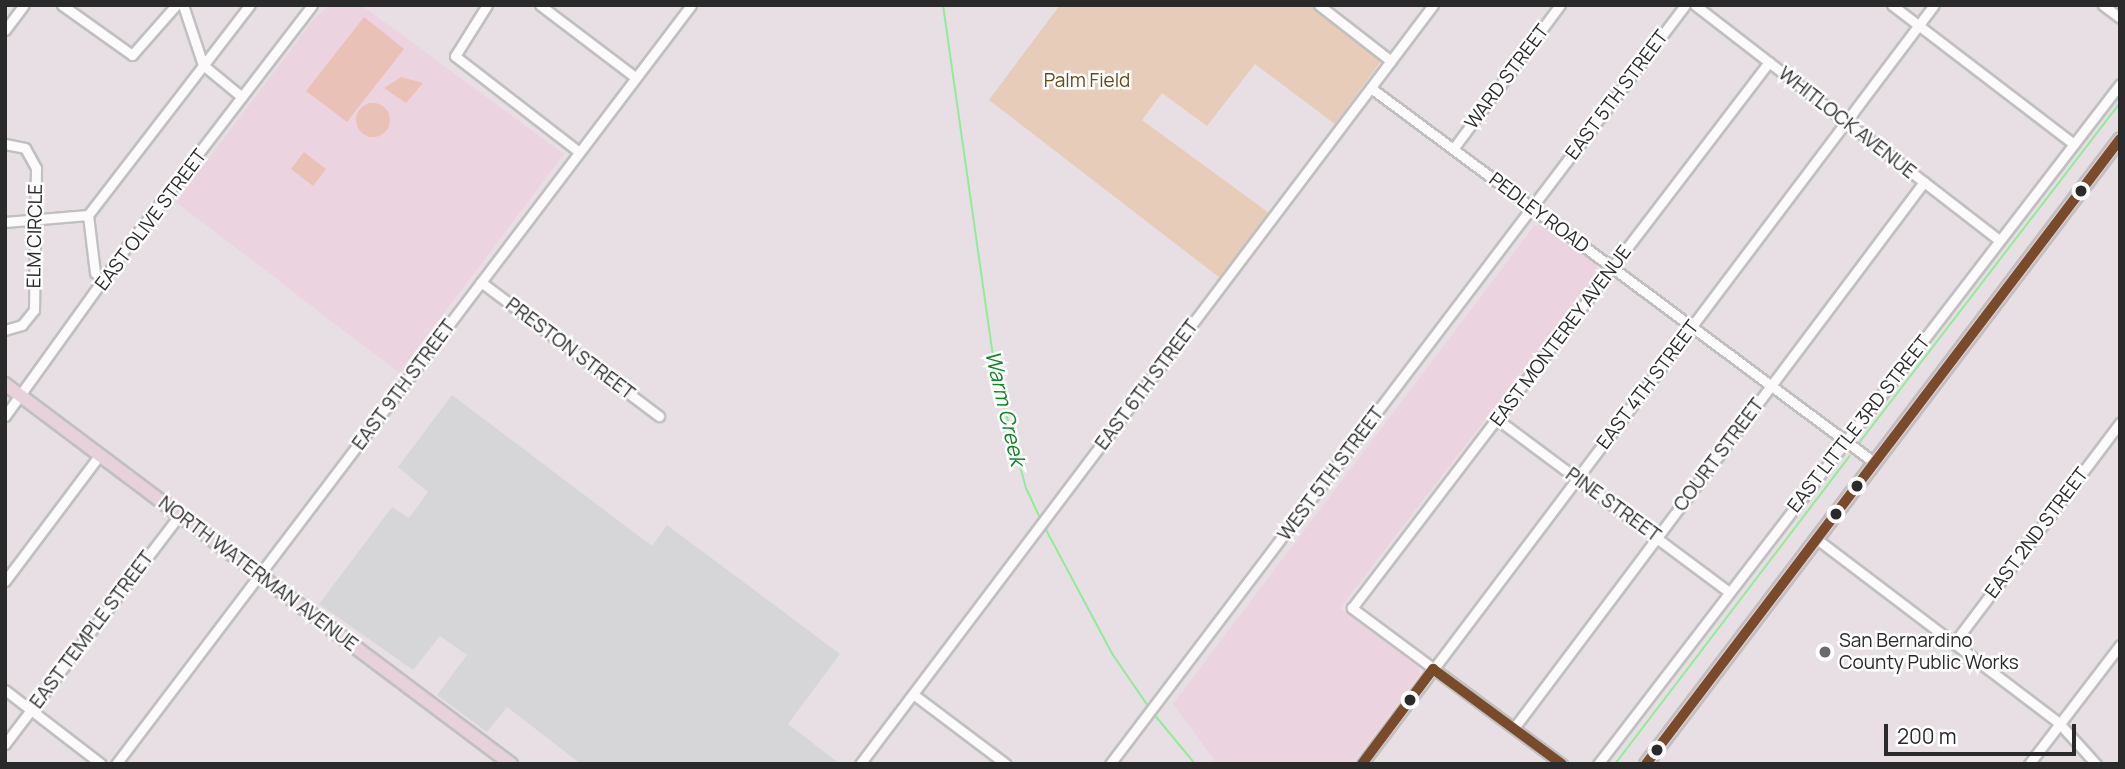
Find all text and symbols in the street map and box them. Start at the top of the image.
street label: WARD STREET [1460,20,1554,134]
street label: EAST 5TH STREET [1561,26,1673,164]
street label: WHITLOCK AVENUE [1774,62,1920,184]
park label: Palm Field [1044,70,1130,92]
street label: EAST OLIVE STREET [90,145,212,295]
street label: PEDLEY ROAD [1484,168,1594,258]
street label: ELM CIRCLE [23,184,47,288]
unlabelled marker [2074,184,2088,198]
street label: EAST MONTEREY AVENUE [1485,241,1637,431]
street label: PRESTON STREET [501,293,639,405]
street label: EAST 9TH STREET [348,315,460,455]
street label: EAST 6TH STREET [1091,315,1203,455]
street label: EAST 4TH STREET [1592,316,1704,454]
street label: EAST LITTLE 3RD STREET [1783,331,1935,517]
water label: Warm Creek [981,348,1031,468]
street label: COURT STREET [1669,394,1769,516]
street label: WEST 5TH STREET [1273,402,1389,546]
street label: PINE STREET [1561,463,1665,547]
street label: EAST 2ND STREET [1980,463,2094,603]
unlabelled marker [1850,479,1864,493]
street label: NORTH WATERMAN AVENUE [154,492,362,656]
unlabelled marker [1829,507,1843,521]
street label: EAST TEMPLE STREET [25,547,159,713]
place label: San Bernardino County Public Works [1839,630,2019,674]
marker: San Bernardino County Public Works [1817,644,1833,660]
unlabelled marker [1403,693,1417,707]
scale bar [1887,710,2080,754]
text: 200 m [1897,722,1957,750]
unlabelled marker [1650,743,1664,757]

